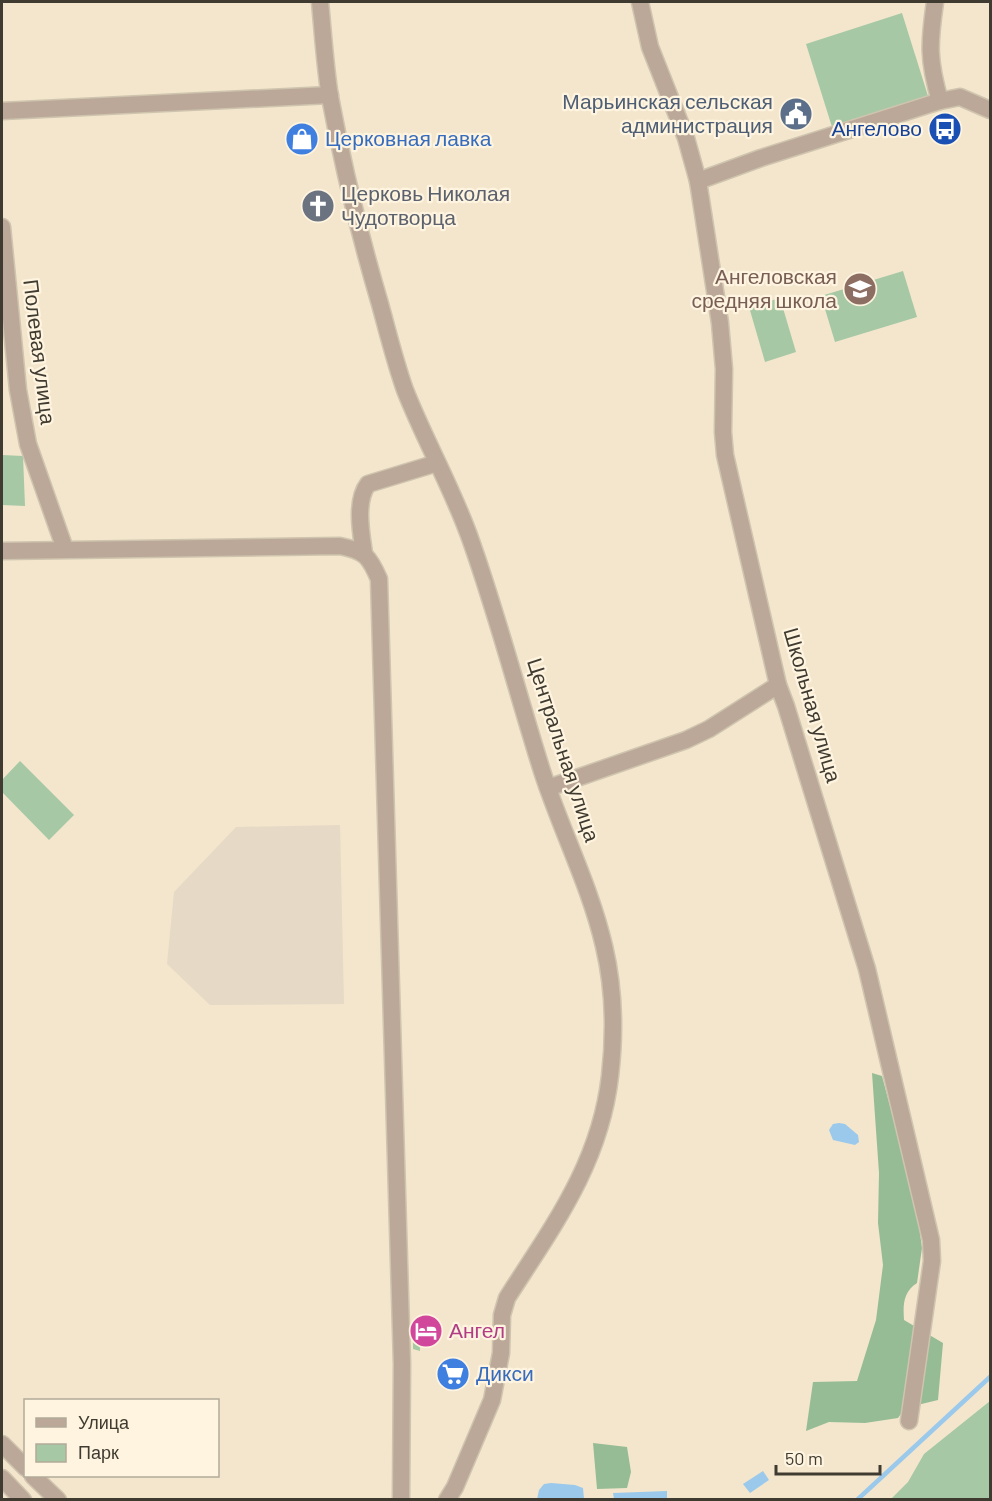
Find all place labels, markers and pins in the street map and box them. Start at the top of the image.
place label: Марьинская сельская администрация [562,88,773,137]
public building icon: Марьинская сельская администрация [778,96,814,132]
bus stop icon: Ангелово [927,111,963,147]
place label: Ангелово [831,115,922,140]
shop icon: Церковная лавка [284,121,320,157]
place label: Церковная лавка [325,125,492,150]
place label: Церковь Николая Чудотворца [341,180,510,229]
church icon: Церковь Николая Чудотворца [300,188,336,224]
place label: Ангеловская средняя школа [691,263,837,312]
school or university icon: Ангеловская средняя школа [842,271,878,307]
hotel icon: Ангел [408,1313,444,1349]
place label: Ангел [449,1317,505,1342]
supermarket icon: Дикси [435,1356,471,1392]
place label: Дикси [476,1360,534,1385]

